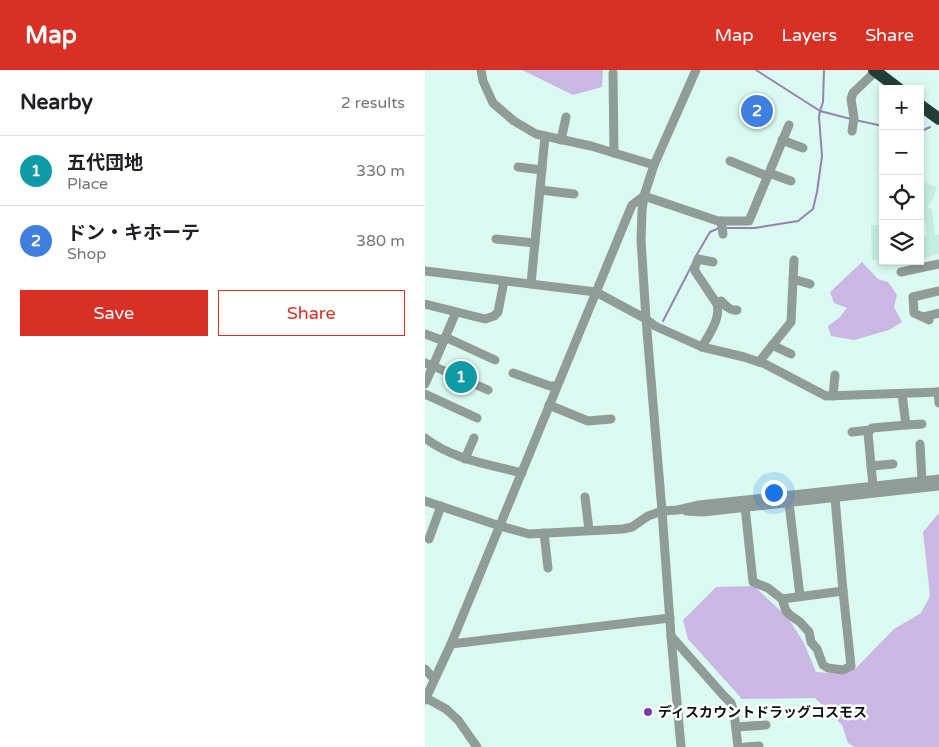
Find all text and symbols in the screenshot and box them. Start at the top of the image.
text: Map [25,21,77,50]
text: Map [715,24,754,46]
text: Layers [782,24,837,46]
text: Share [865,24,914,46]
map controls [879,85,924,265]
button: + [879,85,924,130]
text: Nearby [20,90,93,115]
pin: 2 [741,92,773,130]
text: 2 results [341,93,405,113]
button: − [879,130,924,175]
text: 五代団地 [67,152,143,174]
text: 1 [31,161,41,181]
text: 330 m [356,161,405,181]
text: Place [67,174,108,194]
button: locate [879,175,924,220]
button: layers [879,220,924,265]
text: ドン・キホーテ [67,222,200,244]
text: 2 [31,231,41,251]
text: 380 m [356,231,405,251]
text: Shop [67,244,106,264]
button: Save [20,290,208,336]
button: Share [218,290,405,336]
pin: 1 [445,358,477,396]
your location [761,480,787,506]
place label: ディスカウントドラッグコスモス [658,704,867,721]
marker: ディスカウントドラッグコスモス [642,706,654,718]

